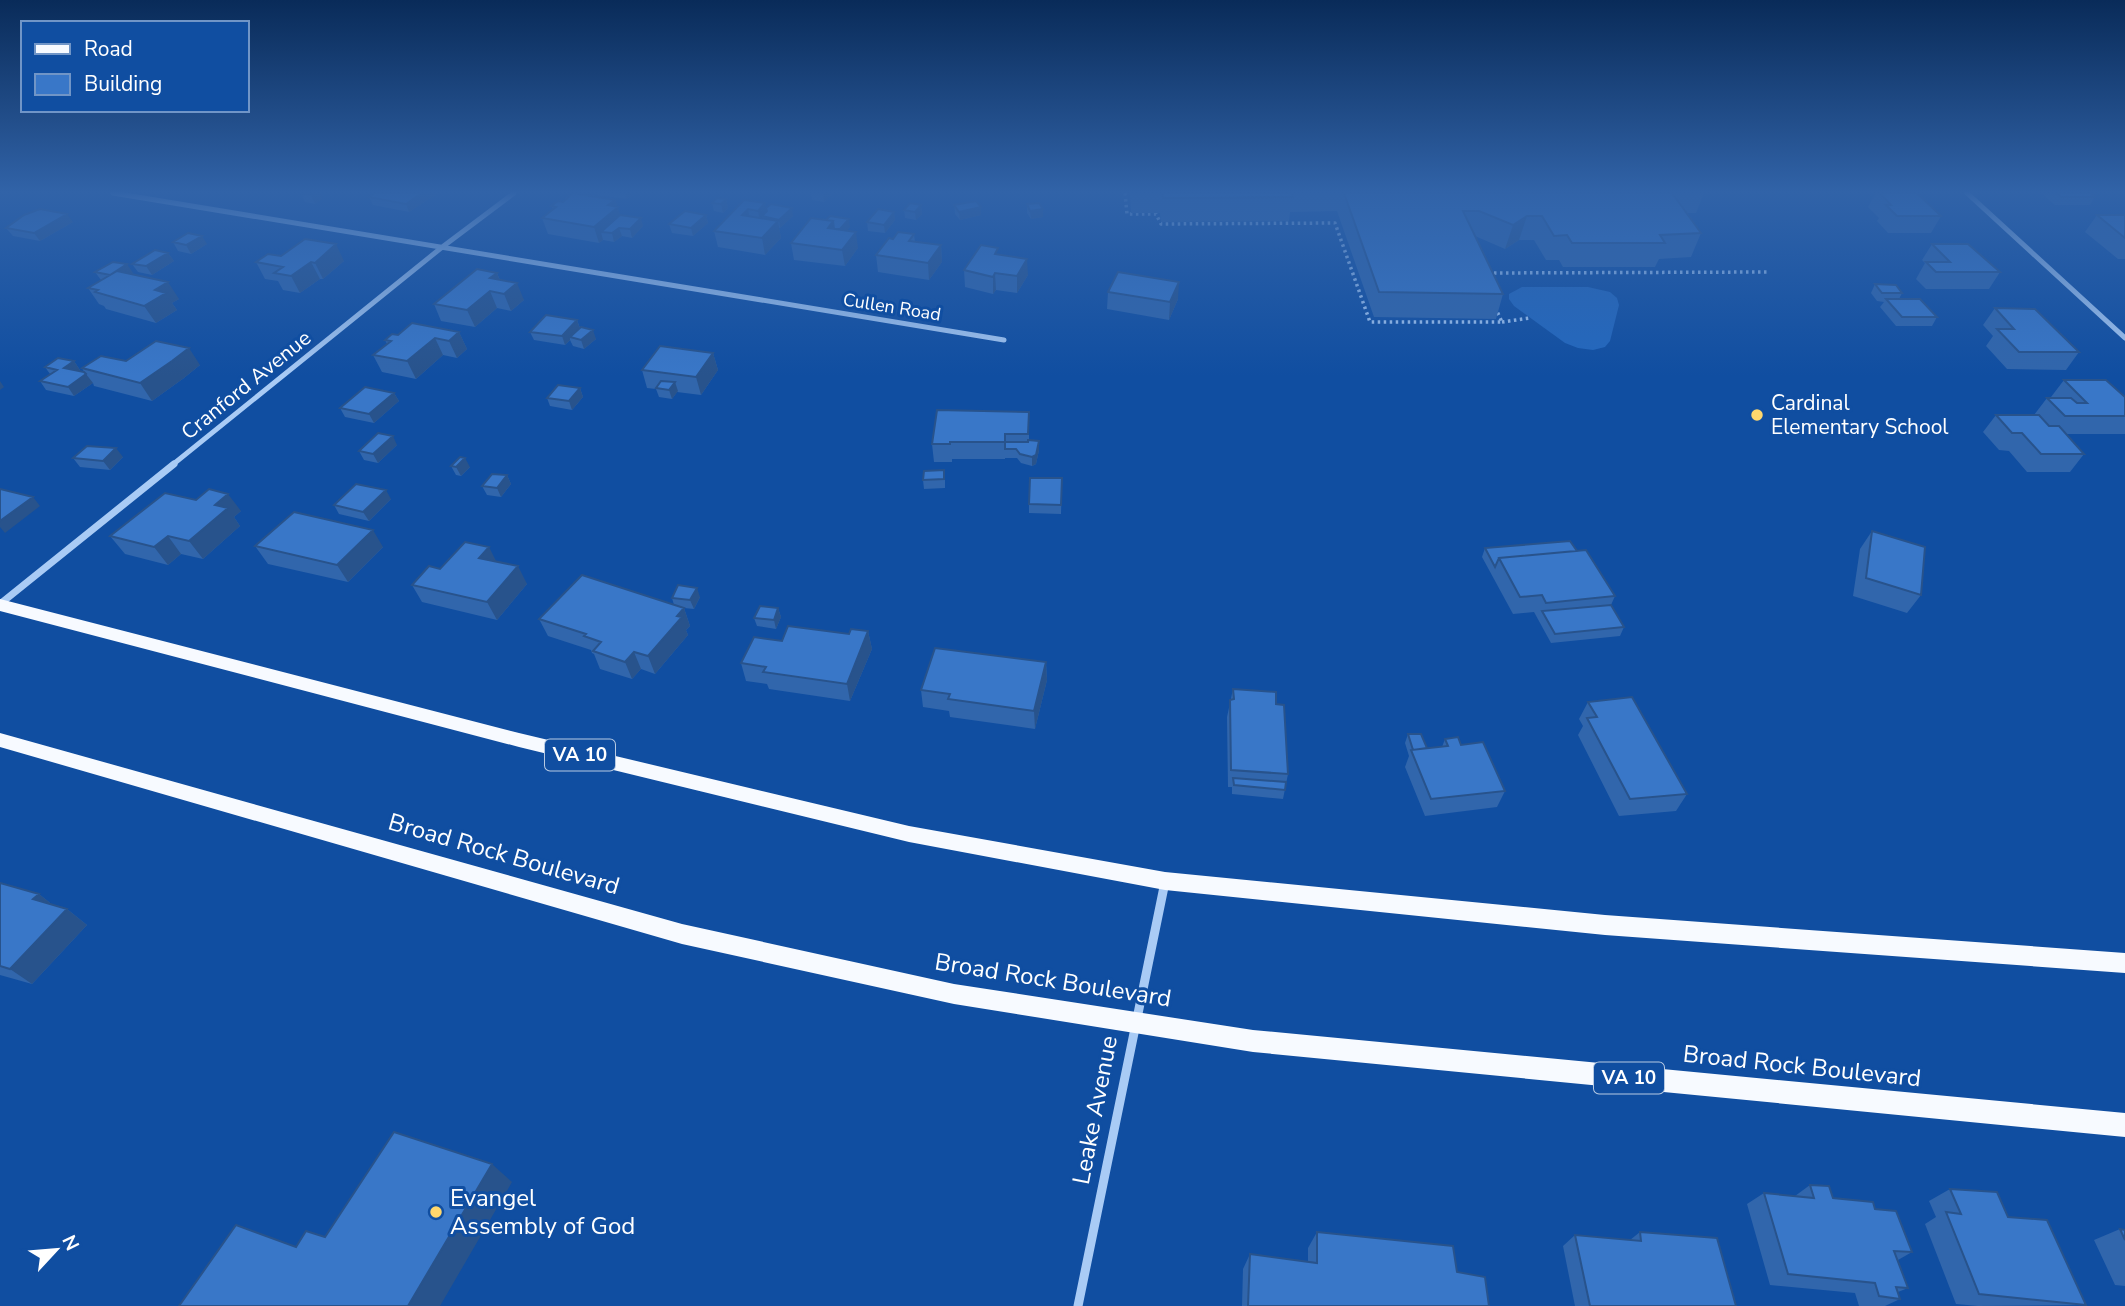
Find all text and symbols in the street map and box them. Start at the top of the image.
legend [21,21,248,112]
text: Road [84,35,133,63]
text: Building [84,70,162,98]
street label: Cullen Road [841,287,943,327]
street label: Cranford Avenue [175,324,317,446]
place label: Cardinal Elementary School [1771,389,1949,441]
marker: Cardinal Elementary School [1749,407,1765,423]
road number: VA 10 [545,740,615,770]
street label: Broad Rock Boulevard [385,806,623,902]
street label: Broad Rock Boulevard [932,945,1174,1015]
street label: Leake Avenue [1065,1033,1125,1187]
street label: Broad Rock Boulevard [1681,1038,1923,1094]
road number: VA 10 [1594,1062,1664,1094]
place label: Evangel Assembly of God [450,1182,635,1242]
marker: Evangel Assembly of God [428,1204,444,1220]
north arrow [21,1215,91,1285]
text: N [56,1231,85,1255]

